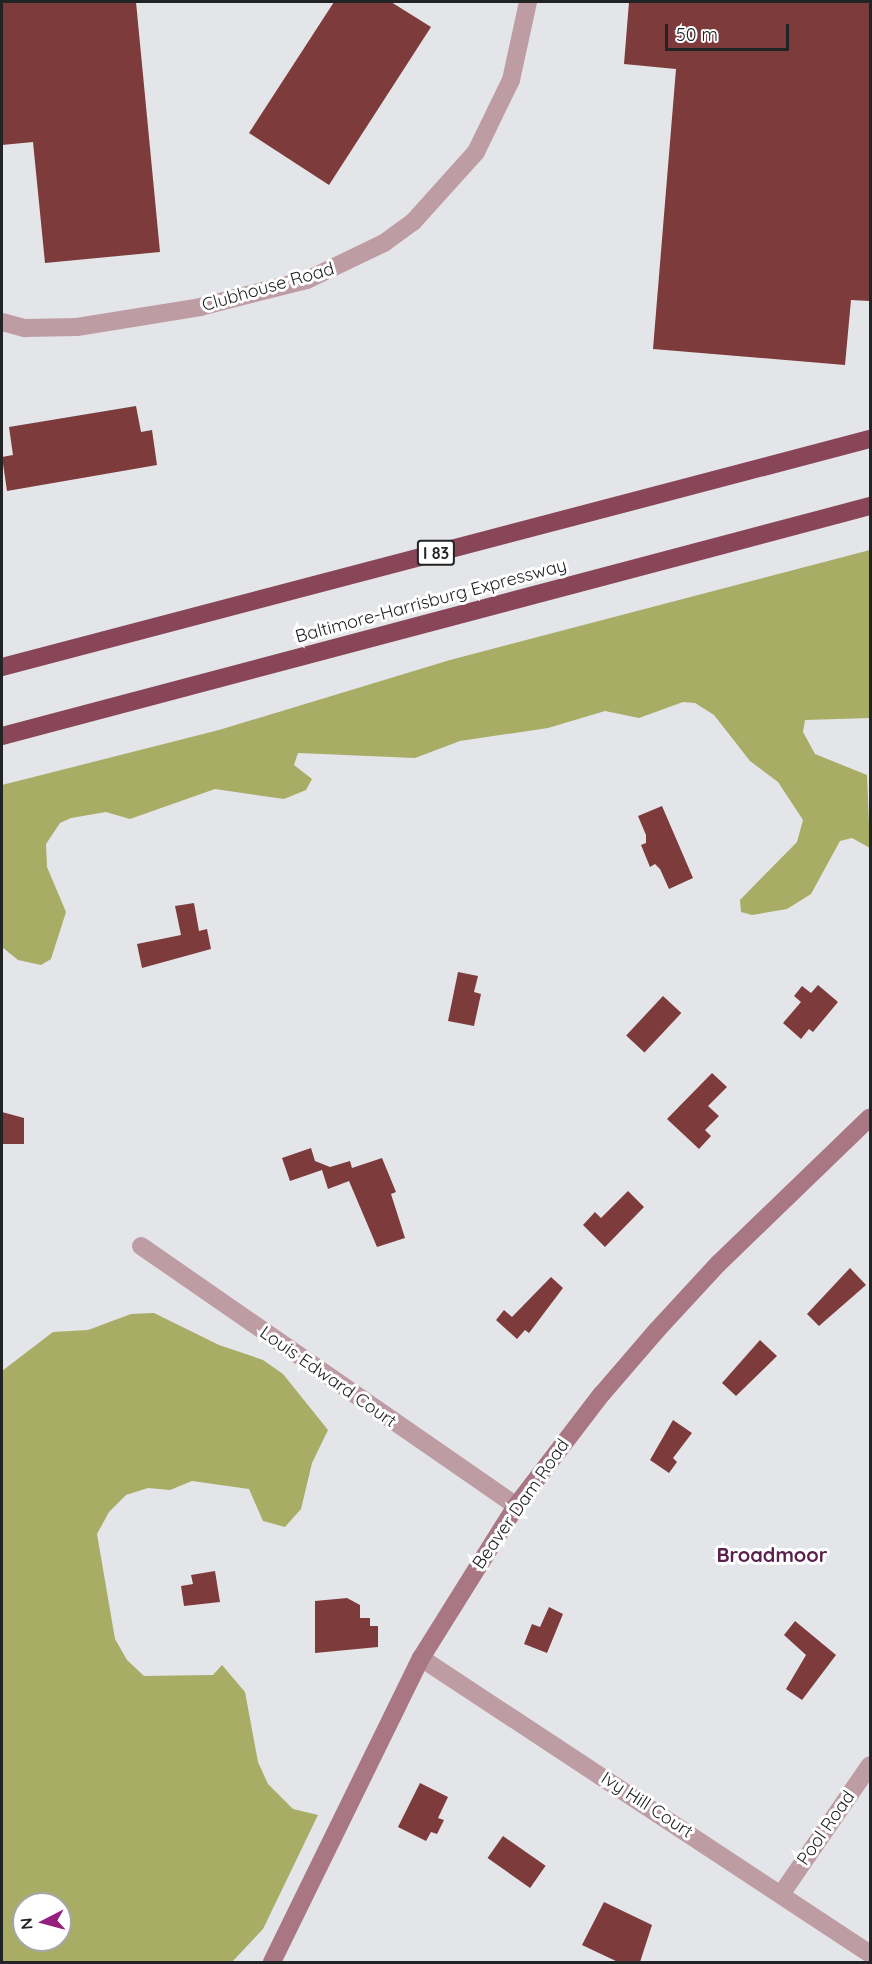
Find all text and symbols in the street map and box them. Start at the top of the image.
scale bar [668,12,792,50]
text: 50 m [676,23,718,46]
street label: Clubhouse Road [199,258,337,316]
road number: I 83 [416,540,456,566]
street label: Baltimore-Harrisburg Expressway [293,554,569,648]
street label: Louis Edward Court [256,1322,400,1432]
street label: Beaver Dam Road [468,1435,574,1573]
district label: Broadmoor [716,1542,828,1566]
street label: Ivy Hill Court [597,1767,697,1843]
street label: Pool Road [792,1787,860,1869]
north arrow [12,1892,72,1952]
text: N [16,1917,37,1931]

